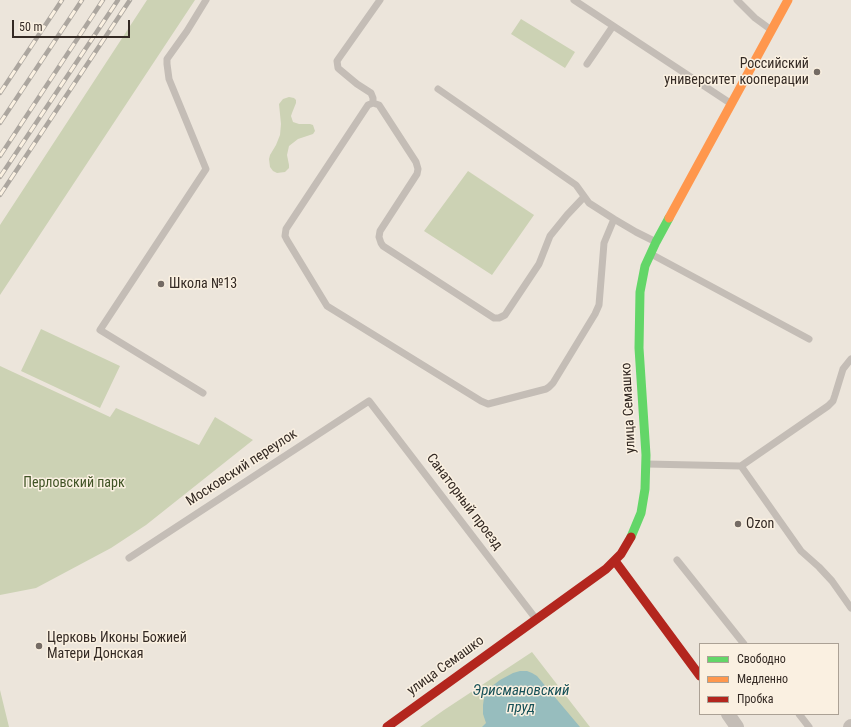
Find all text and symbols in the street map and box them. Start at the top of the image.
scale bar [14,12,132,38]
text: 50 m [19,20,43,34]
place label: Российский университет кооперации [664,56,809,88]
marker: Российский университет кооперации [812,67,822,77]
place label: Школа №13 [169,276,237,292]
marker: Школа №13 [156,279,166,289]
street label: улица Семашко [618,362,640,454]
street label: Московский переулок [183,426,301,510]
street label: Санаторный проезд [422,450,506,554]
park label: Перловский парк [23,475,125,491]
place label: Ozon [746,516,774,532]
marker: Ozon [733,519,743,529]
place label: Церковь Иконы Божией Матери Донская [47,630,187,662]
street label: улица Семашко [404,633,488,699]
marker: Церковь Иконы Божией Матери Донская [34,641,44,651]
legend [699,643,839,715]
text: Свободно [737,652,786,666]
text: Медленно [737,672,788,686]
water label: Эрисмановский пруд [473,682,569,717]
text: Пробка [737,692,774,706]

